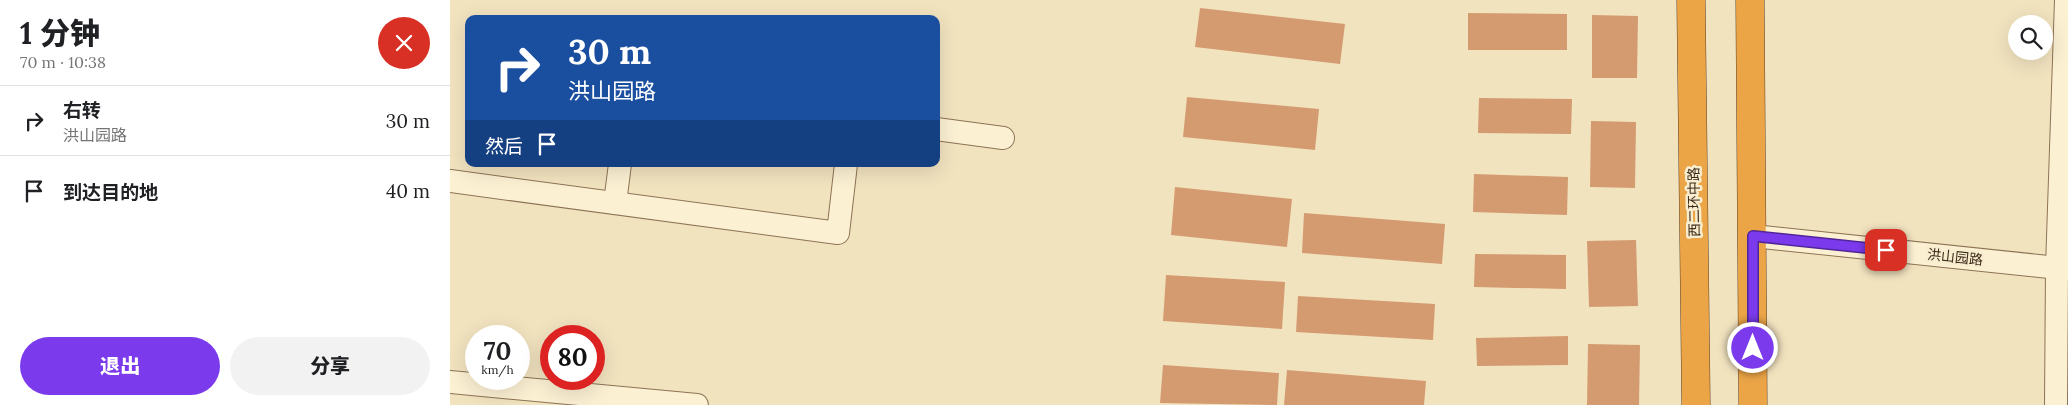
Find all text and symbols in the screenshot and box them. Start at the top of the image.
text: 1 分钟 [20,14,100,52]
map controls [2008,15,2053,60]
button: search [2008,15,2053,60]
button: close [378,17,430,69]
text: 30 m [568,29,651,74]
icon: right [485,35,550,100]
text: 70 m · 10:38 [20,52,106,72]
text: 洪山园路 [568,77,656,105]
text: 右转 [63,98,101,122]
icon: right [20,107,48,135]
text: 30 m [386,109,430,133]
text: 洪山园路 [63,125,127,145]
icon: arrive [533,130,561,158]
text: 然后 [485,134,523,158]
street label: 西二环中路 [1684,167,1704,237]
icon: arrive [20,177,48,205]
text: 40 m [386,179,430,203]
text: 到达目的地 [63,180,158,204]
pin [1865,229,1907,271]
icon: arrive [1872,236,1900,264]
street label: 洪山园路 [1926,245,1984,269]
position arrow [1726,321,1778,373]
speed limit sign: 80 [540,325,605,390]
text: 70 [484,335,511,367]
button: 退出 [20,337,220,395]
button: 分享 [230,337,430,395]
text: km/h [481,362,514,377]

